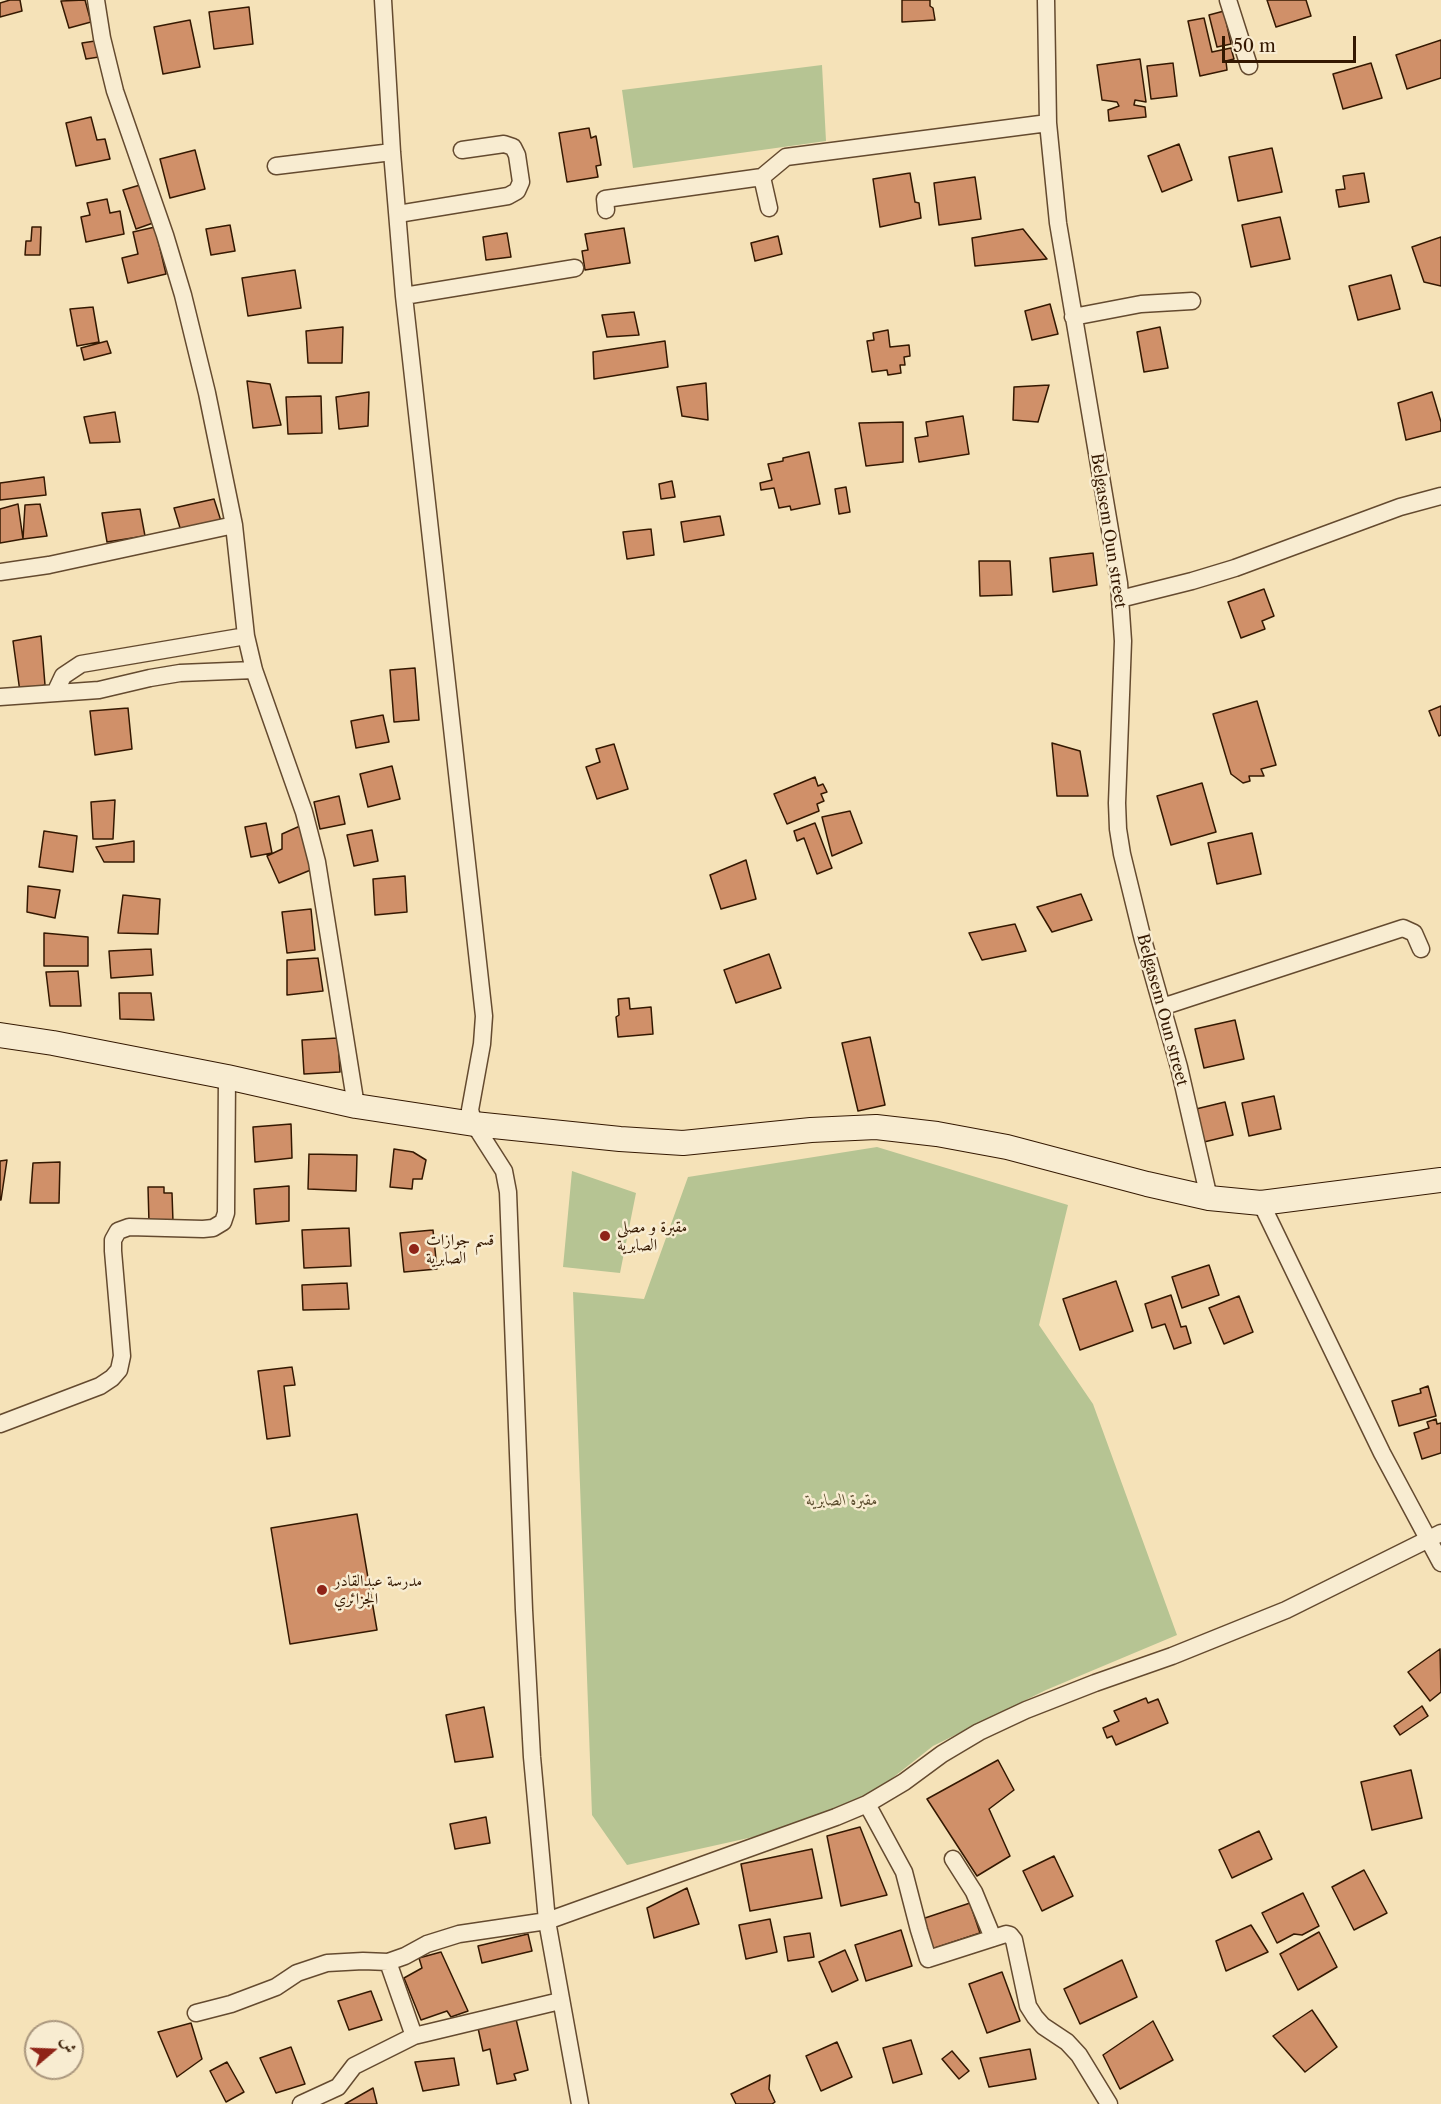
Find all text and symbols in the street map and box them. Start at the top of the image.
scale bar [1225,24,1358,62]
text: 50 m [1233,35,1276,57]
street label: Belgasem Oun street [1086,452,1130,610]
street label: Belgasem Oun street [1132,932,1192,1088]
place label: مقبرة و مصلى الصابرية [617,1217,687,1255]
marker: مقبرة و مصلى الصابرية [598,1229,612,1243]
place label: قسم جوازات الصابرية [426,1230,494,1268]
marker: قسم جوازات الصابرية [407,1242,421,1256]
park label: مقبرة الصابرية [806,1490,878,1510]
place label: مدرسة عبدالقادر الجزائري [334,1571,422,1609]
marker: مدرسة عبدالقادر الجزائري [315,1583,329,1597]
north arrow [24,2020,84,2080]
text: ش [57,2034,81,2056]

